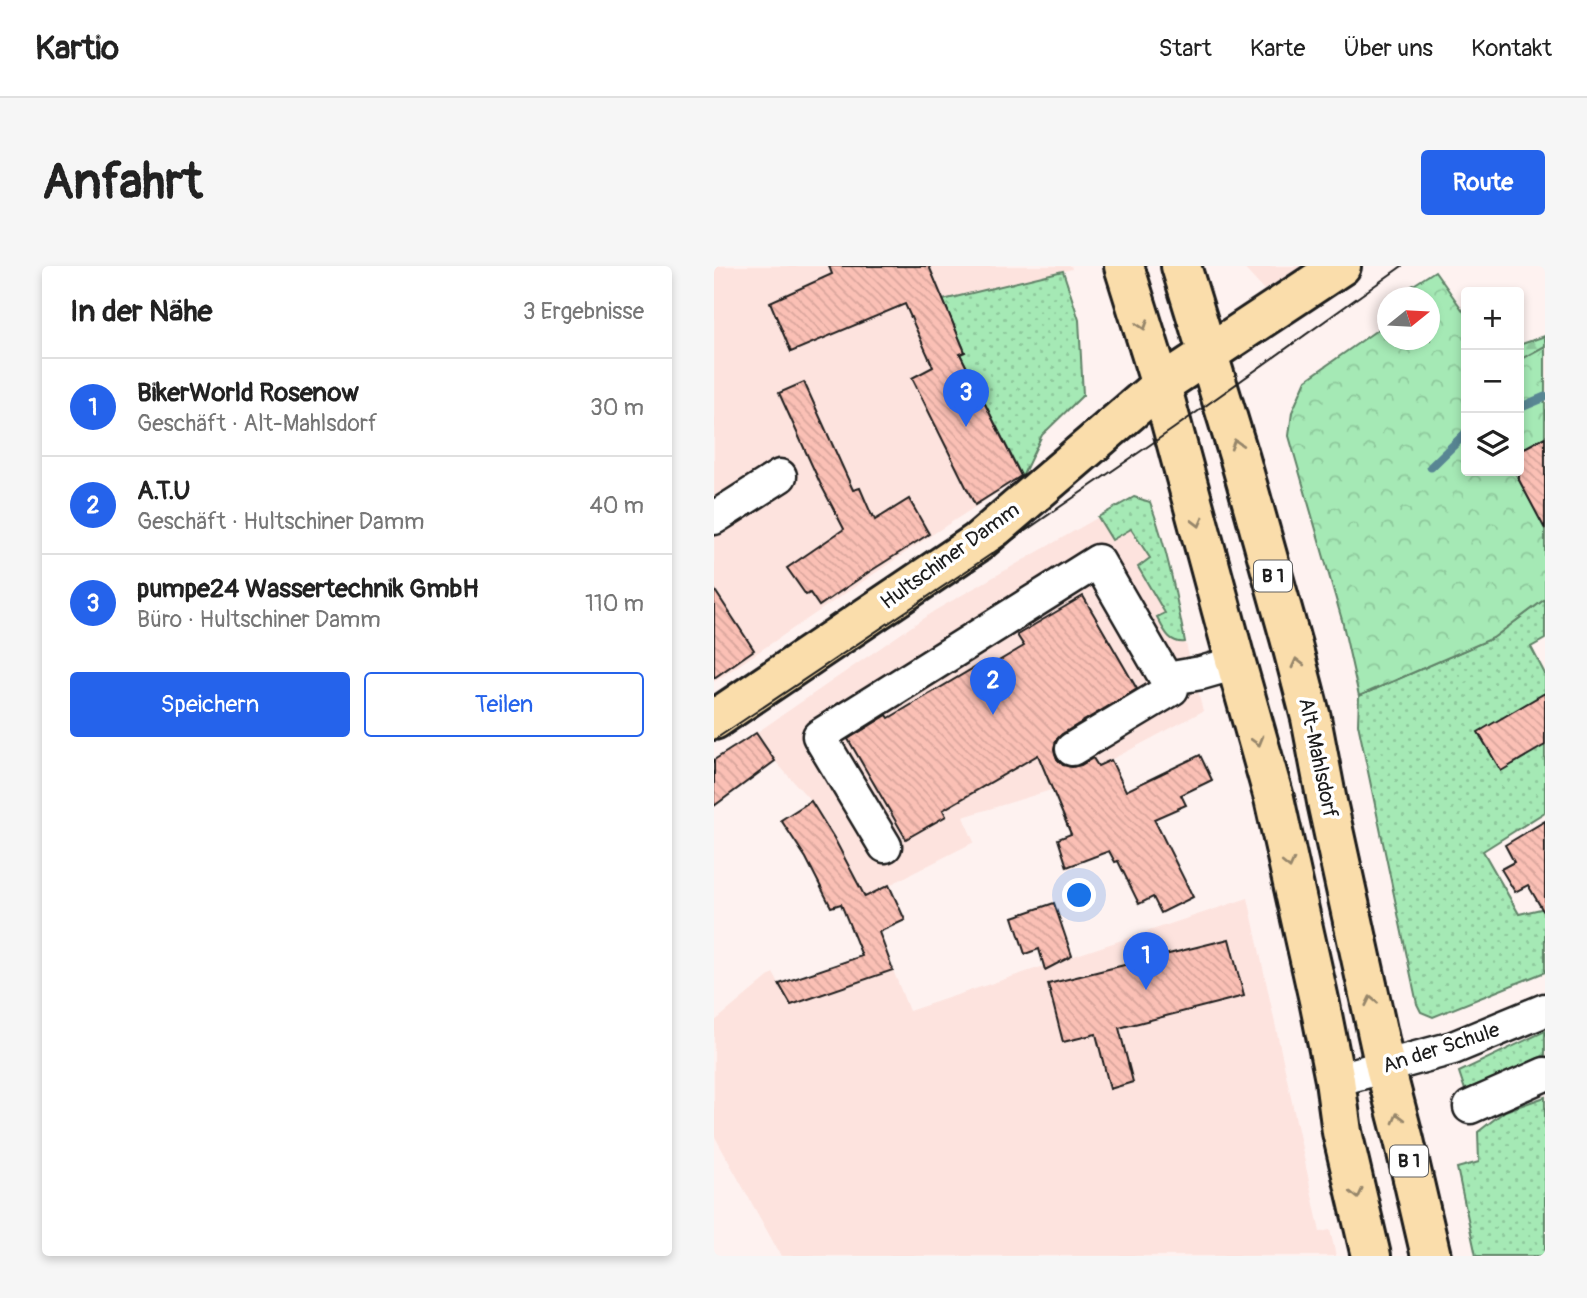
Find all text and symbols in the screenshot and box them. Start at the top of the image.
text: Kartio [35,28,119,69]
text: Start [1159,34,1212,63]
text: Karte [1250,34,1305,63]
text: Über uns [1343,34,1433,63]
text: Kontakt [1471,34,1552,63]
button: Route [1421,150,1545,215]
text: Anfahrt [42,152,202,213]
north arrow [1377,287,1440,350]
map controls [1461,287,1524,476]
button: + [1461,287,1524,350]
text: In der Nähe [70,293,212,330]
text: 3 Ergebnisse [523,297,644,326]
one-way arrow [1134,319,1149,331]
button: − [1461,350,1524,413]
pin: 3 [943,369,989,427]
text: BikerWorld Rosenow [137,377,359,409]
text: 1 [89,393,98,422]
text: 30 m [590,393,644,422]
text: Geschäft · Alt-Mahlsdorf [137,409,377,438]
button: layers [1461,413,1524,476]
one-way arrow [1230,439,1245,451]
text: A.T.U [137,475,190,507]
text: 2 [87,491,99,520]
text: 40 m [590,491,644,520]
street label: Hultschiner Damm [875,496,1025,616]
text: Geschäft · Hultschiner Damm [137,507,425,536]
one-way arrow [1190,516,1204,528]
road number: B 1 [1254,560,1292,592]
text: pumpe24 Wassertechnik GmbH [137,573,479,605]
text: 3 [87,589,99,618]
text: 110 m [585,589,644,618]
text: Büro · Hultschiner Damm [137,605,381,634]
pin: 2 [970,657,1016,715]
one-way arrow [1291,658,1305,670]
button: Speichern [70,672,350,737]
button: Teilen [364,672,644,737]
street label: Alt-Mahlsdorf [1292,695,1344,821]
one-way arrow [1249,735,1264,747]
one-way arrow [1280,858,1295,870]
your location [1062,878,1096,912]
pin: 1 [1123,932,1169,990]
one-way arrow [1364,995,1379,1007]
street label: An der Schule [1379,1016,1504,1080]
one-way arrow [1392,1112,1406,1124]
road number: B 1 [1390,1146,1428,1177]
one-way arrow [1349,1188,1363,1200]

